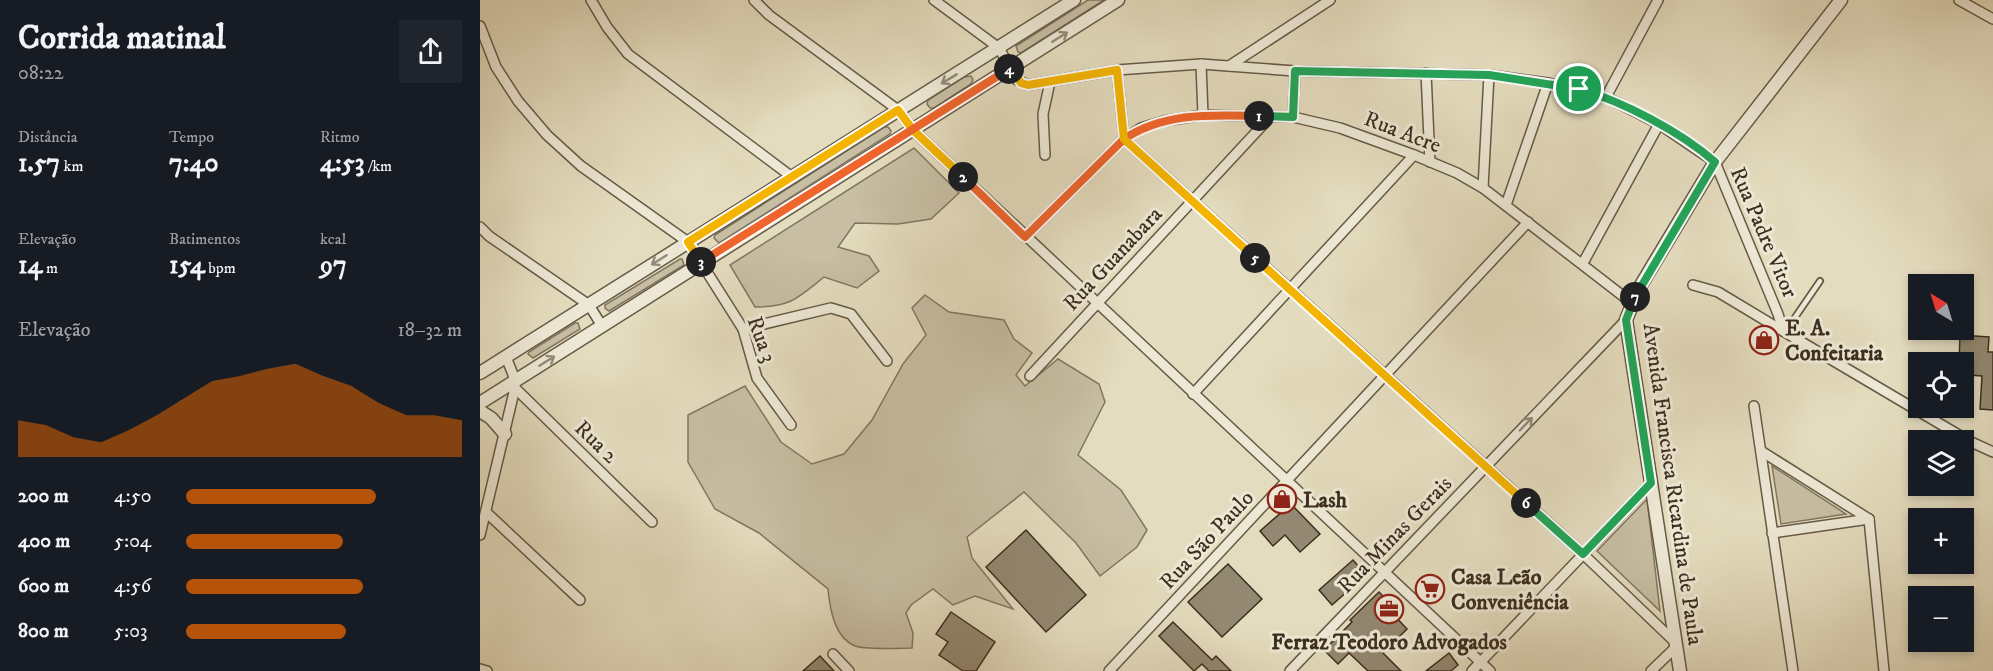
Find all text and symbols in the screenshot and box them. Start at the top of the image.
text: Corrida matinal [18,18,226,59]
button: share [399,20,462,83]
one-way arrow [1051,30,1068,42]
pin: 4 [994,54,1024,84]
text: 4 [1004,59,1014,79]
text: 08:22 [18,61,64,86]
pin [1553,63,1604,114]
icon: arrive [1562,72,1595,105]
one-way arrow [941,73,958,85]
pin: 1 [1244,101,1274,131]
street label: Rua Acre [1360,105,1445,159]
text: 1 [1256,106,1262,126]
text: Distância [18,127,77,147]
text: Tempo [169,127,214,147]
text: Ritmo [320,127,360,147]
text: 1.57 [18,147,60,180]
text: 7:40 [169,147,218,180]
text: 4:53 [320,147,364,180]
text: km [60,156,83,176]
text: /km [364,156,392,176]
pin: 2 [948,162,978,192]
street label: Rua Padre Vitor [1724,163,1804,303]
text: 2 [959,167,967,187]
street label: Rua Guanabara [1058,201,1169,317]
text: Elevação [18,229,76,249]
text: Batimentos [169,229,240,249]
text: kcal [320,229,346,249]
pin: 5 [1240,243,1270,273]
pin: 3 [686,247,716,277]
text: 5 [1251,248,1259,268]
text: 14 [18,249,43,282]
text: 154 [169,249,205,282]
text: 97 [320,249,347,282]
text: 3 [698,252,704,272]
one-way arrow [651,254,668,267]
text: m [43,258,58,278]
text: bpm [205,258,236,278]
north arrow [1908,274,1974,340]
map controls [1908,274,1974,652]
pin: 7 [1620,282,1650,312]
text: 7 [1631,287,1639,307]
street label: Rua 3 [741,313,782,366]
place label: E. A. Confeitaria [1785,315,1884,367]
text: Elevação [18,318,91,343]
text: 18–32 m [398,318,462,343]
street label: Avenida Francisca Ricardina de Paula [1637,321,1709,648]
shop icon: E. A. Confeitaria [1748,324,1780,356]
button: locate [1908,352,1974,418]
one-way arrow [538,354,555,366]
street label: Rua 2 [569,415,624,469]
one-way arrow [1519,417,1534,432]
button: layers [1908,430,1974,496]
street label: Rua Minas Gerais [1332,471,1458,599]
shop icon: Lash [1266,483,1298,515]
text: 200 m [18,484,69,509]
text: 4:50 [114,484,151,509]
street label: Rua São Paulo [1154,485,1260,595]
place label: Lash [1303,487,1348,514]
pin: 6 [1511,488,1541,518]
text: 6 [1522,493,1530,513]
button: + [1908,508,1974,574]
text: 400 m [18,529,70,554]
text: 5:04 [114,529,151,554]
place label: Casa Leão Conveniência [1451,564,1569,616]
supermarket icon: Casa Leão Conveniência [1414,573,1446,605]
text: 600 m [18,574,69,599]
text: 4:56 [114,574,151,599]
button: − [1908,586,1974,652]
office icon: Ferraz Teodoro Advogados [1373,593,1405,625]
text: 800 m [18,619,69,644]
text: 5:03 [114,619,147,644]
place label: Ferraz Teodoro Advogados [1271,629,1508,656]

